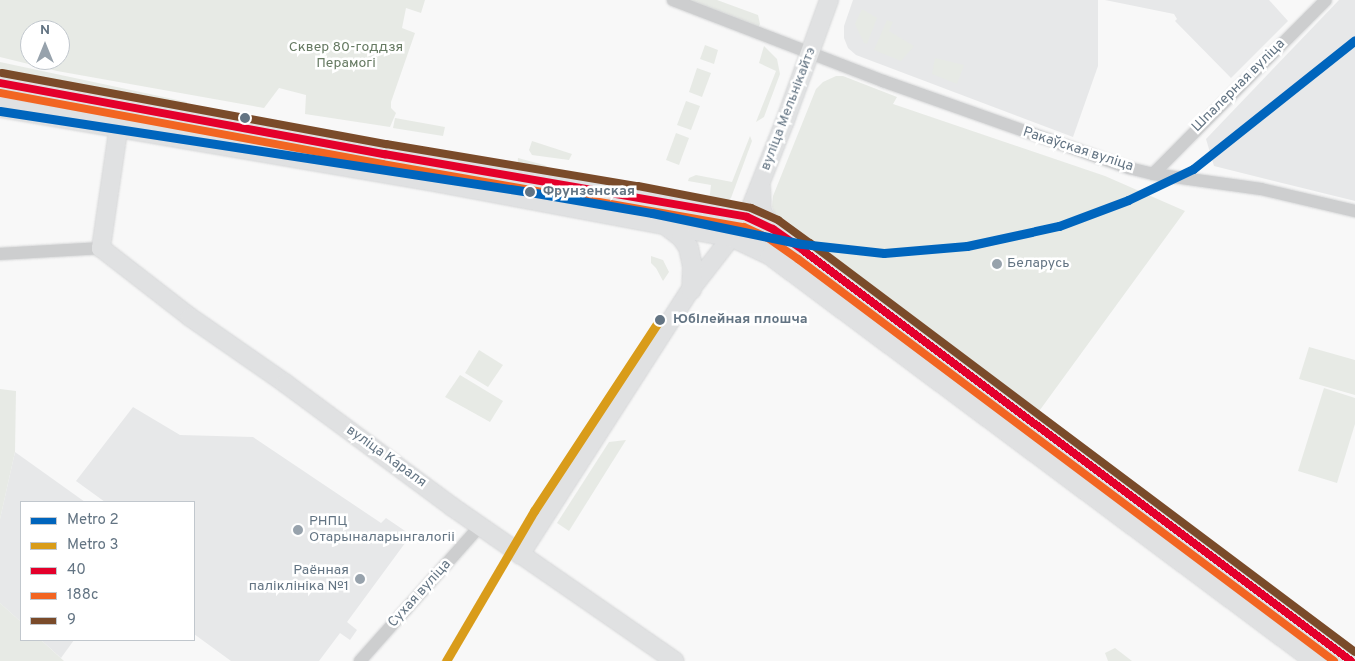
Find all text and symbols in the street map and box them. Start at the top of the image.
north arrow [20,20,70,70]
text: N [40,22,50,39]
street label: Шпалерная вуліца [1189,36,1289,136]
park label: Сквер 80-годдзя Перамогі [289,40,403,72]
street label: вуліца Мельнікайтэ [758,45,820,173]
unlabelled marker [240,113,250,123]
street label: Ракаўская вуліца [1021,124,1135,176]
marker: Фрунзенская [521,183,539,201]
place label: Фрунзенская [543,184,635,200]
place label: Беларусь [1007,256,1070,272]
marker: Беларусь [991,258,1003,270]
marker: Юбілейная плошча [651,311,669,329]
place label: Юбілейная плошча [673,312,808,328]
street label: вуліца Караля [343,422,429,492]
legend [20,501,195,641]
text: Metro 2 [67,511,119,530]
place label: РНПЦ Отарыналарынгалогіі [309,514,455,546]
marker: РНПЦ Отарыналарынгалогіі [291,523,305,537]
text: Metro 3 [67,536,118,555]
street label: Сухая вуліца [385,557,455,631]
text: 40 [67,561,86,580]
place label: Раённая паліклініка №1 [249,563,349,596]
marker: Раённая паліклініка №1 [353,572,367,586]
text: 188с [67,586,99,605]
text: 9 [67,611,76,630]

